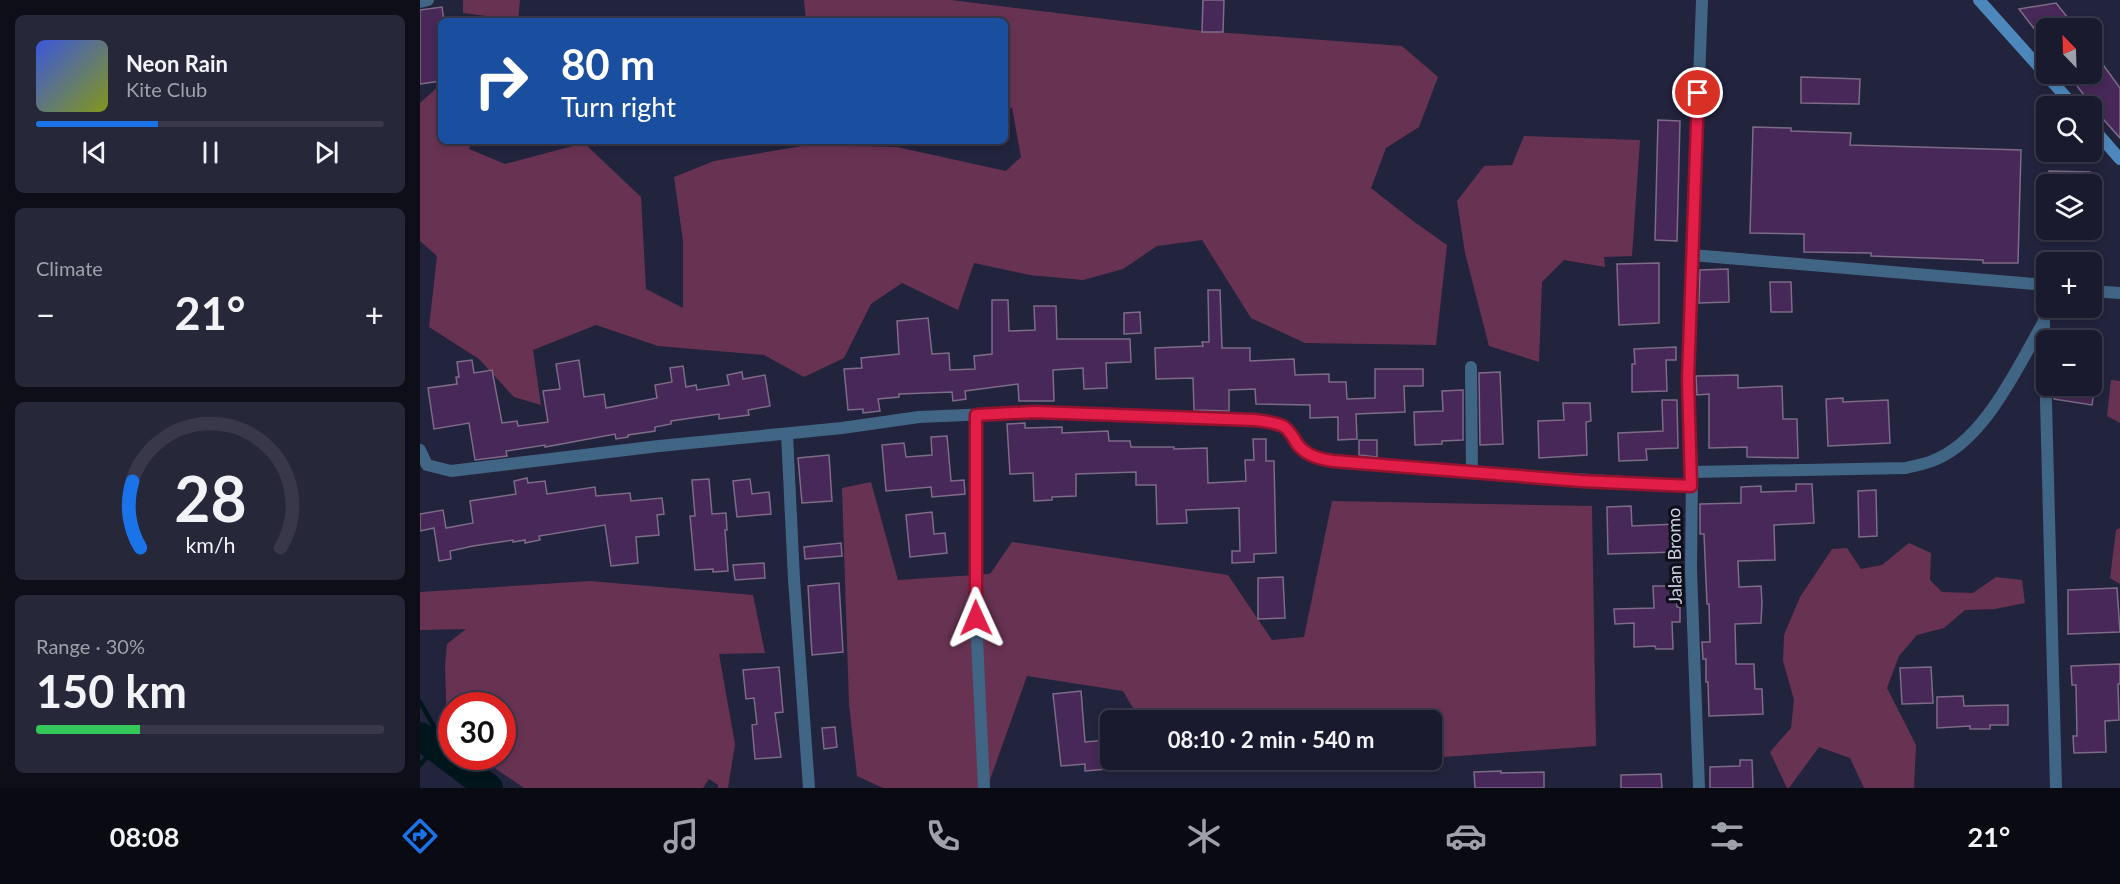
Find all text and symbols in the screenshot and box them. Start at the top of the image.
north arrow [2036,18,2102,84]
map controls [2036,18,2102,396]
text: 80 m [561,39,655,89]
icon: right [462,42,540,120]
text: Neon Rain [126,50,228,77]
pin [1672,67,1723,118]
icon: arrive [1681,76,1714,109]
text: Kite Club [126,77,207,101]
text: Turn right [561,90,676,123]
button: search [2036,96,2102,162]
icon: previous [78,136,111,169]
icon: pause [194,136,227,169]
icon: next [310,136,343,169]
button: layers [2036,174,2102,240]
button: + [2036,252,2102,318]
text: Climate [36,256,103,280]
text: 21° [175,286,245,340]
text: − [36,294,55,334]
text: + [365,294,384,334]
button: − [2036,330,2102,396]
text: 28 [174,460,246,535]
street label: Jalan Bromo [1662,507,1686,605]
text: km/h [185,532,235,558]
position arrow [944,586,1008,650]
text: Range · 30% [36,634,145,658]
text: 150 km [36,664,187,718]
speed limit sign: 30 [438,692,516,770]
text: 08:10 · 2 min · 540 m [1168,726,1374,753]
icon: directions [399,815,441,857]
icon: music [660,815,702,857]
icon: phone [922,815,964,857]
icon: climate [1183,815,1225,857]
icon: car [1445,815,1487,857]
icon: filters [1706,815,1748,857]
text: 08:08 [110,820,179,853]
text: 21° [1968,820,2010,853]

